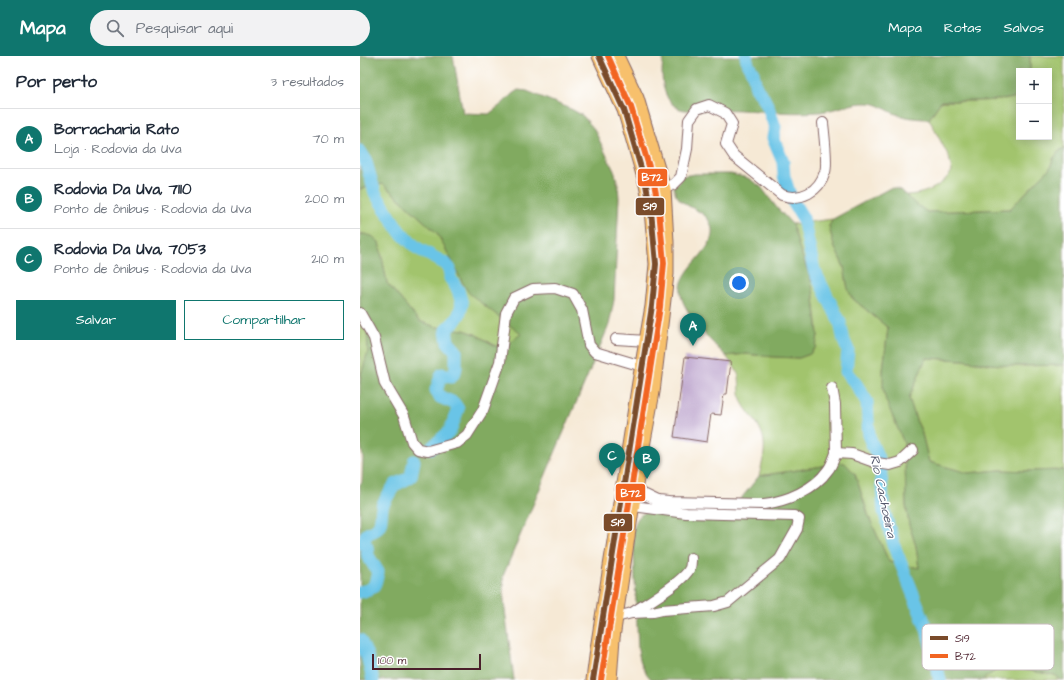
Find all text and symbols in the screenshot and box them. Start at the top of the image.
search box [90,10,370,46]
text: Mapa [20,15,66,42]
icon: search [104,17,126,39]
text: Pesquisar aqui [136,18,233,39]
text: Mapa [888,18,922,38]
text: Rotas [944,18,982,38]
text: Salvos [1004,18,1044,38]
map controls [1016,68,1052,140]
button: + [1016,68,1052,104]
text: Por perto [16,70,97,94]
text: 3 resultados [270,73,344,91]
button: − [1016,104,1052,140]
text: Borracharia Rato [54,119,179,140]
text: A [25,130,33,148]
text: 70 m [312,130,344,148]
text: Loja · Rodovia da Uva [54,140,182,158]
line badge: B72 [637,168,668,187]
text: B72 [642,170,663,185]
text: Rodovia Da Uva, 7110 [54,179,191,200]
text: B [24,190,34,208]
text: 200 m [305,190,344,208]
line badge: S19 [635,197,665,216]
text: S19 [642,199,657,214]
text: Ponto de ônibus · Rodovia da Uva [54,200,251,218]
text: Rodovia Da Uva, 7053 [54,239,206,260]
text: C [24,250,34,268]
text: 210 m [311,250,344,268]
text: Ponto de ônibus · Rodovia da Uva [54,260,251,278]
your location [729,273,749,293]
button: Salvar [16,300,176,340]
button: Compartilhar [184,300,344,340]
pin: A [680,313,706,346]
pin: C [599,443,625,476]
pin: B [634,446,660,479]
water label: Rio Cachoeira [865,453,901,541]
line badge: B72 [615,483,646,502]
text: B72 [621,486,642,501]
line badge: S19 [603,513,633,532]
text: S19 [610,515,625,530]
legend [922,624,1054,670]
text: S19 [955,631,970,646]
text: B72 [955,649,977,664]
scale bar [372,652,481,671]
text: 100 m [378,653,406,668]

